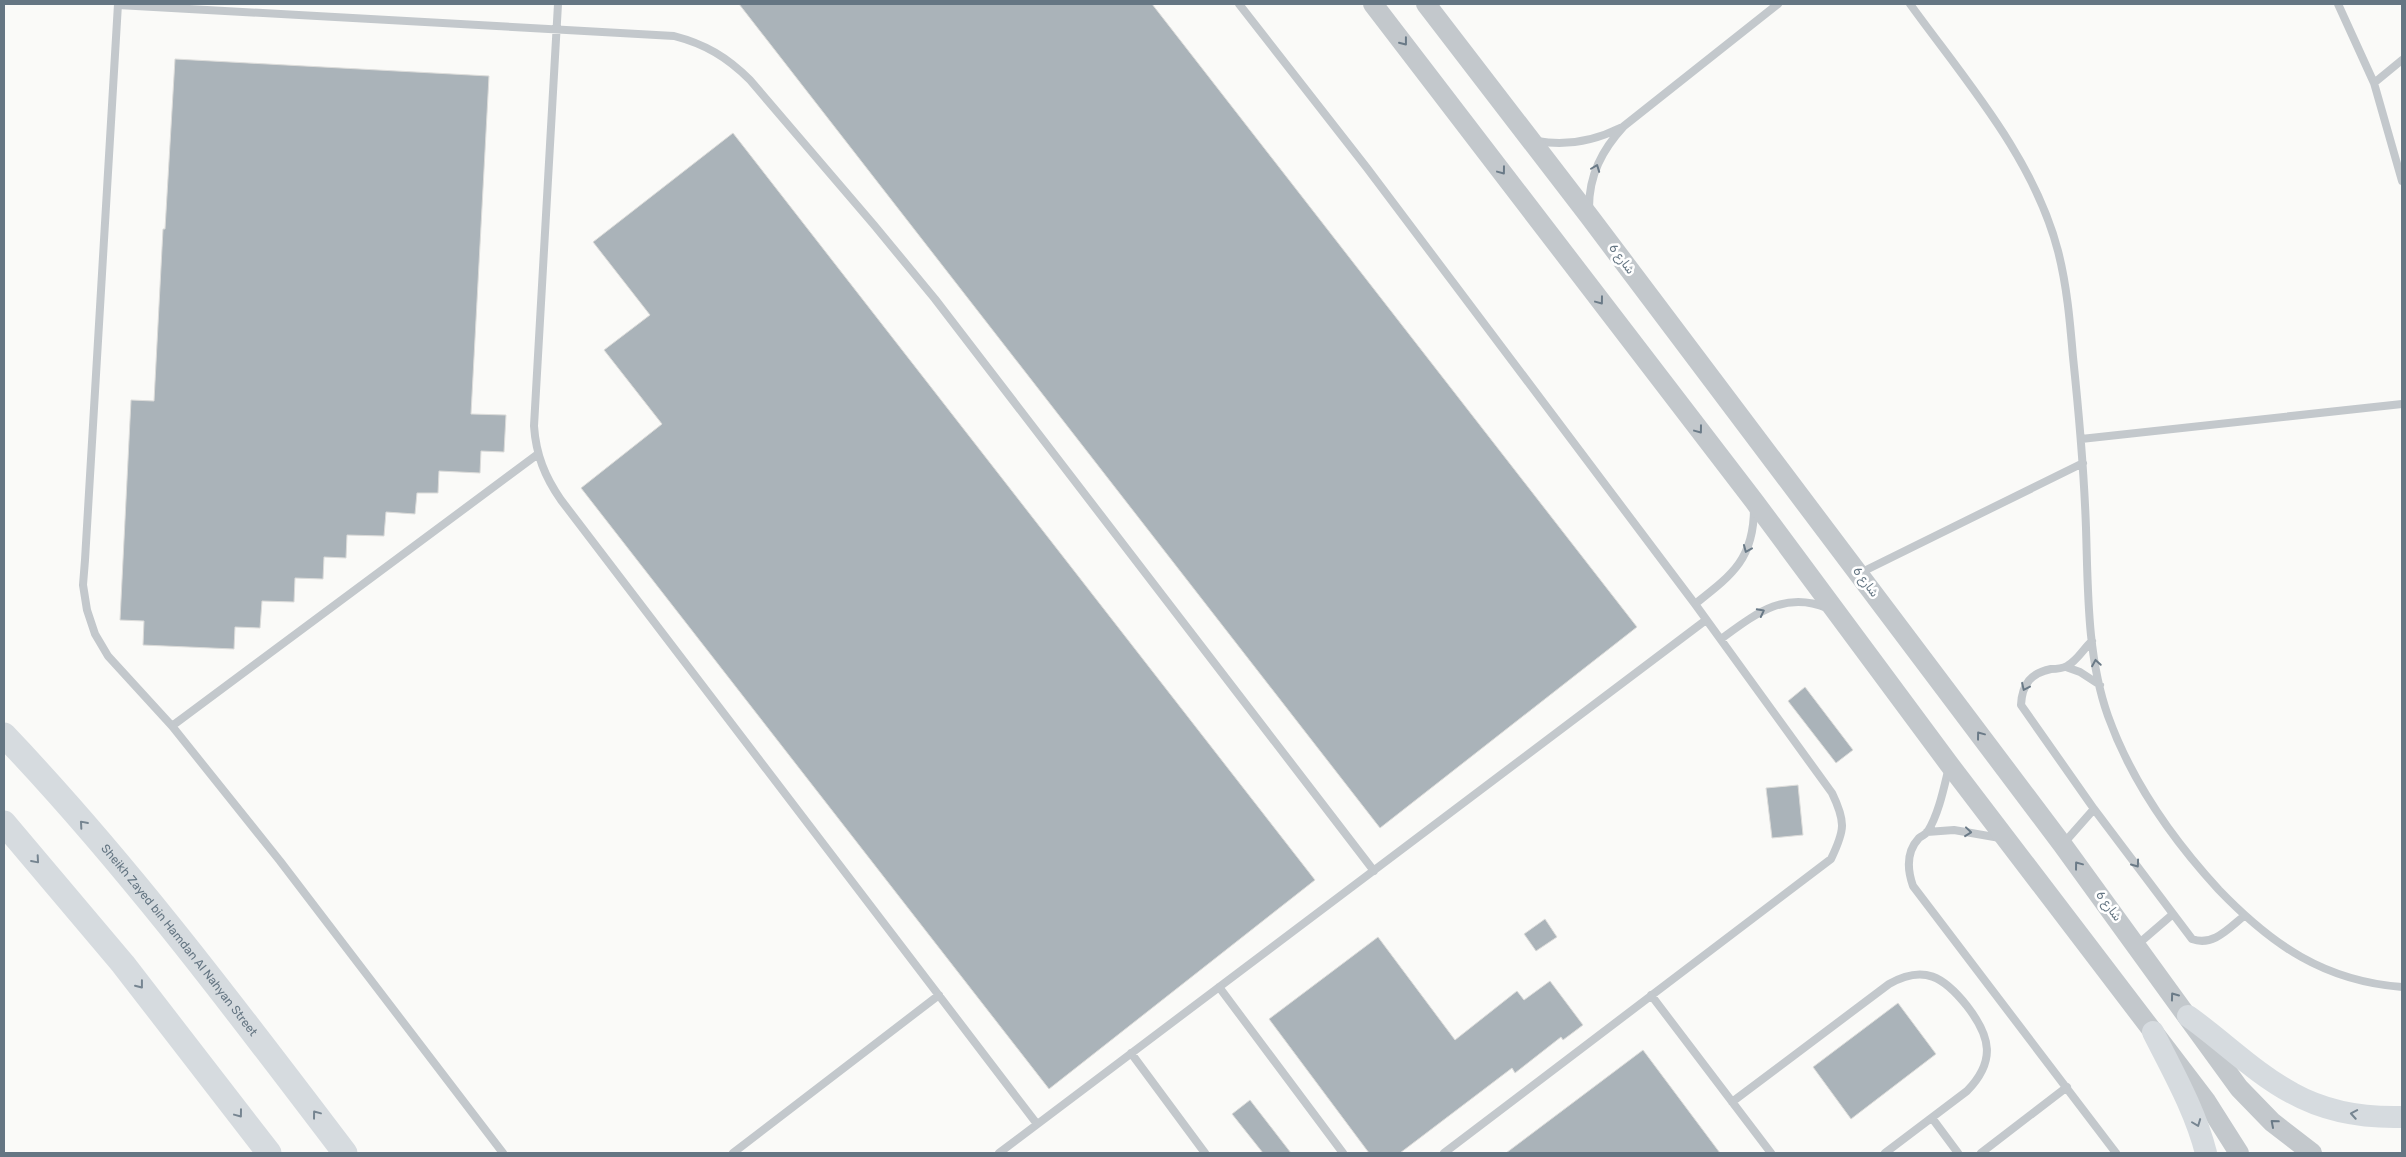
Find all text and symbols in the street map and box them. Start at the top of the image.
one-way arrow [1398,36,1406,45]
one-way arrow [1496,165,1505,175]
one-way arrow [1590,165,1600,173]
street label: شارع 6 [1605,241,1638,278]
one-way arrow [1595,295,1604,304]
one-way arrow [1693,424,1702,434]
one-way arrow [1742,544,1753,553]
street label: شارع 6 [1849,564,1882,601]
one-way arrow [1756,608,1765,618]
one-way arrow [2091,659,2101,667]
one-way arrow [2022,682,2032,691]
one-way arrow [1978,732,1986,741]
one-way arrow [80,821,88,830]
one-way arrow [1964,826,1972,837]
street label: Sheikh Zayed bin Hamdan Al Nahyan Street [98,841,260,1039]
one-way arrow [30,854,39,863]
one-way arrow [2130,858,2139,868]
one-way arrow [2075,861,2084,871]
street label: شارع 6 [2092,888,2125,925]
one-way arrow [134,979,142,988]
one-way arrow [2171,992,2180,1002]
one-way arrow [233,1108,241,1117]
one-way arrow [2349,1109,2358,1119]
one-way arrow [313,1111,321,1120]
one-way arrow [2191,1118,2202,1127]
one-way arrow [2271,1120,2280,1129]

